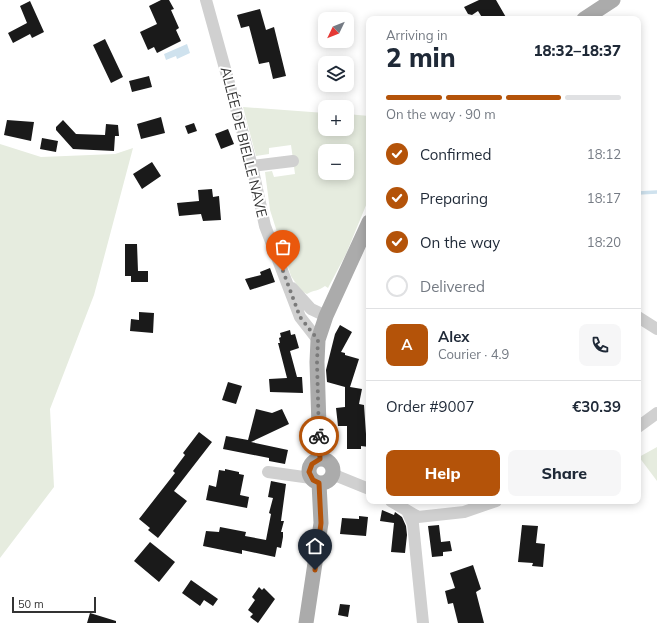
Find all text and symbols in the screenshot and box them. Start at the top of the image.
north arrow [318,12,354,48]
map controls [318,12,354,180]
text: Arriving in [386,27,448,43]
text: 2 min [386,41,456,74]
text: 18:32–18:37 [534,41,621,60]
button: layers [318,56,354,92]
street label: ALLÉE DE BIELLE NAVE [217,65,271,219]
button: + [318,100,354,136]
text: On the way · 90 m [386,106,496,122]
icon: check [386,143,408,165]
button: − [318,144,354,180]
text: Confirmed [420,145,491,164]
text: 18:12 [587,146,621,162]
icon: check [386,187,408,209]
text: Preparing [420,189,488,208]
text: 18:17 [587,190,621,206]
pin [266,230,300,271]
icon: check [386,231,408,253]
text: On the way [420,233,500,252]
text: 18:20 [587,234,621,250]
icon: bag [272,236,294,258]
text: Delivered [420,277,485,296]
button: phone [579,324,621,366]
text: Alex [438,327,470,346]
text: A [401,335,413,354]
text: Courier · 4.9 [438,346,509,362]
text: Order #9007 [386,397,474,416]
text: €30.39 [572,397,621,416]
courier [299,416,339,456]
icon: bike [308,425,330,447]
button: Help [386,450,500,496]
button: Share [508,450,621,496]
pin [298,529,332,570]
icon: home [304,535,326,557]
scale bar [12,595,96,614]
text: 50 m [18,597,44,611]

